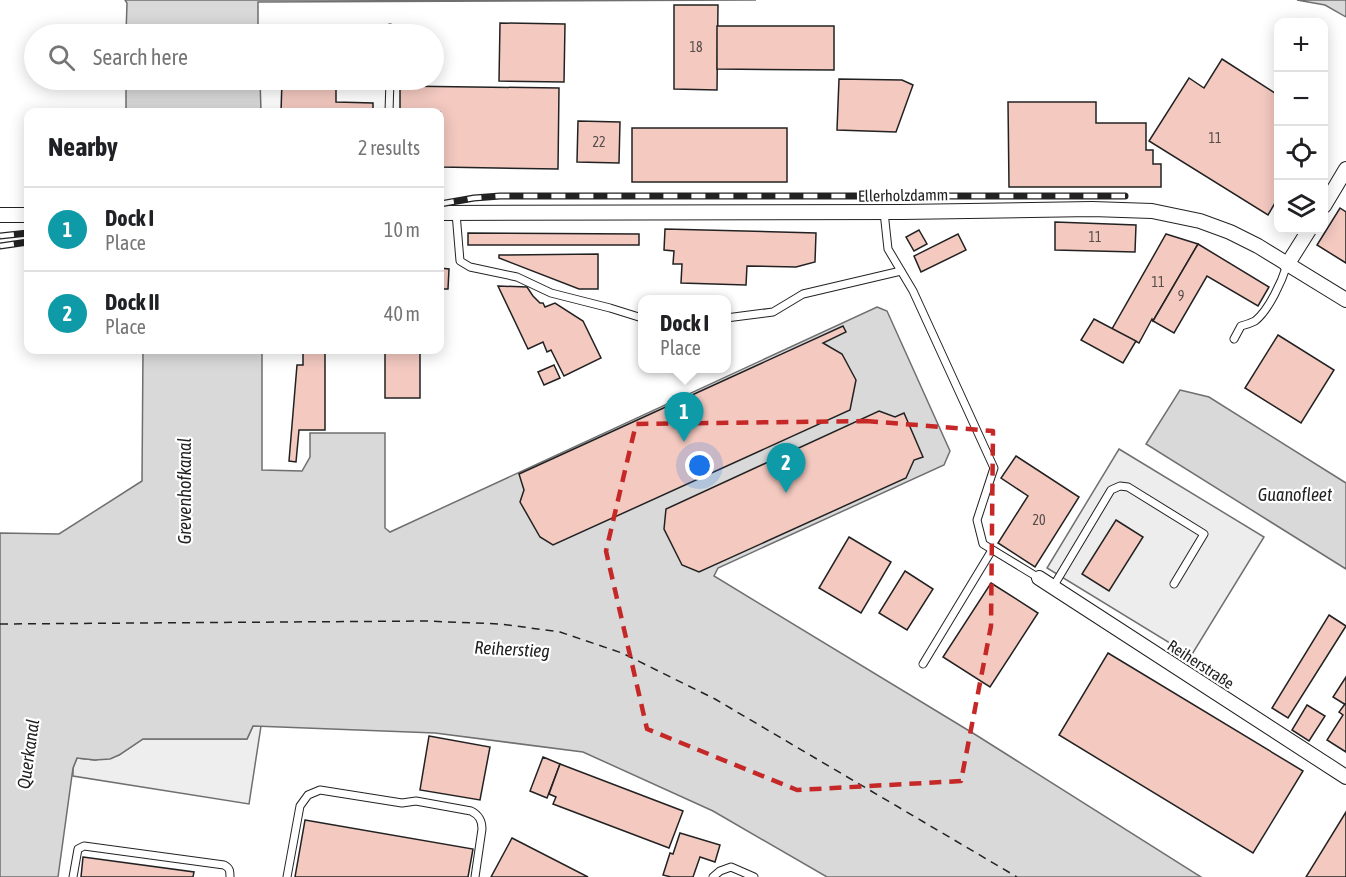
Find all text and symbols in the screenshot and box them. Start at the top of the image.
map controls [1274,18,1328,234]
button: + [1274,18,1328,72]
search box [24,24,444,90]
house number: 18 [689,39,703,55]
icon: search [45,41,78,74]
text: Search here [93,44,188,70]
button: − [1274,72,1328,126]
button: locate [1274,126,1328,180]
house number: 11 [1208,130,1222,146]
text: Nearby [48,132,118,162]
house number: 22 [592,134,606,150]
text: 2 results [358,136,420,159]
button: layers [1274,180,1328,234]
street label: Ellerholzdamm [858,185,948,205]
text: Dock I [105,205,154,231]
text: 1 [63,218,72,241]
text: 10 m [384,218,420,241]
house number: 11 [1088,229,1102,245]
text: Place [105,231,146,254]
house number: 11 [1151,274,1165,290]
house number: 9 [1178,288,1184,304]
text: Dock II [105,289,160,315]
popup [638,295,731,373]
text: 2 [63,302,72,325]
text: 40 m [384,302,420,325]
text: Dock I [660,310,709,336]
text: Place [105,315,146,338]
text: Place [660,336,701,359]
pin: 1 [664,392,704,442]
water label: Grevenhofkanal [174,438,195,544]
pin: 2 [766,444,806,493]
your location [685,451,714,480]
water label: Guanofleet [1258,484,1333,505]
house number: 20 [1032,512,1046,528]
street label: Reiherstraße [1164,636,1238,692]
water label: Reiherstieg [474,637,550,661]
water label: Querkanal [13,718,43,790]

